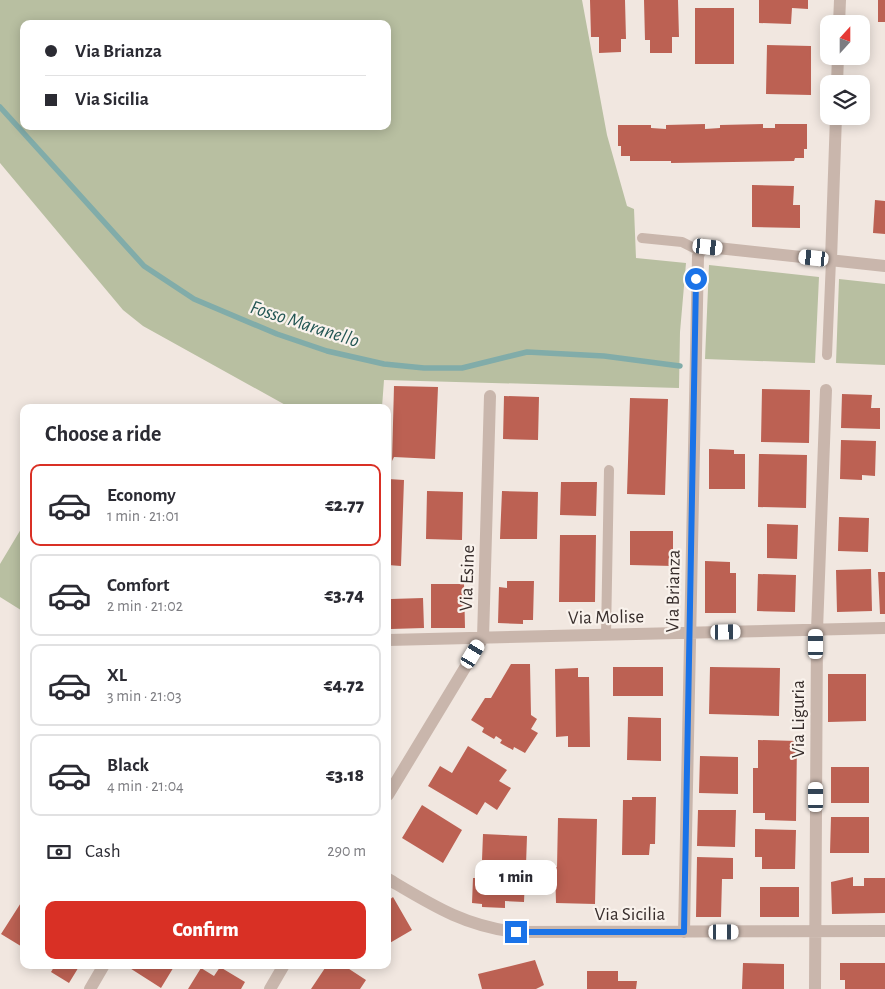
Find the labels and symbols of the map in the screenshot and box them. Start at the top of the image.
north arrow [820,15,870,65]
car [692,238,723,256]
car [798,249,829,267]
route start [685,268,707,290]
water label: Fosso Maranello [248,297,362,351]
street label: Via Esine [457,544,478,612]
street label: Via Brianza [663,549,684,633]
street label: Via Molise [568,607,644,628]
car [710,624,741,640]
car [808,629,823,659]
car [458,637,487,671]
street label: Via Liguria [789,680,808,758]
car [808,782,823,812]
callout: 1 min [475,860,557,894]
street label: Via Sicilia [595,905,666,924]
route end [505,921,527,943]
car [709,925,739,940]

